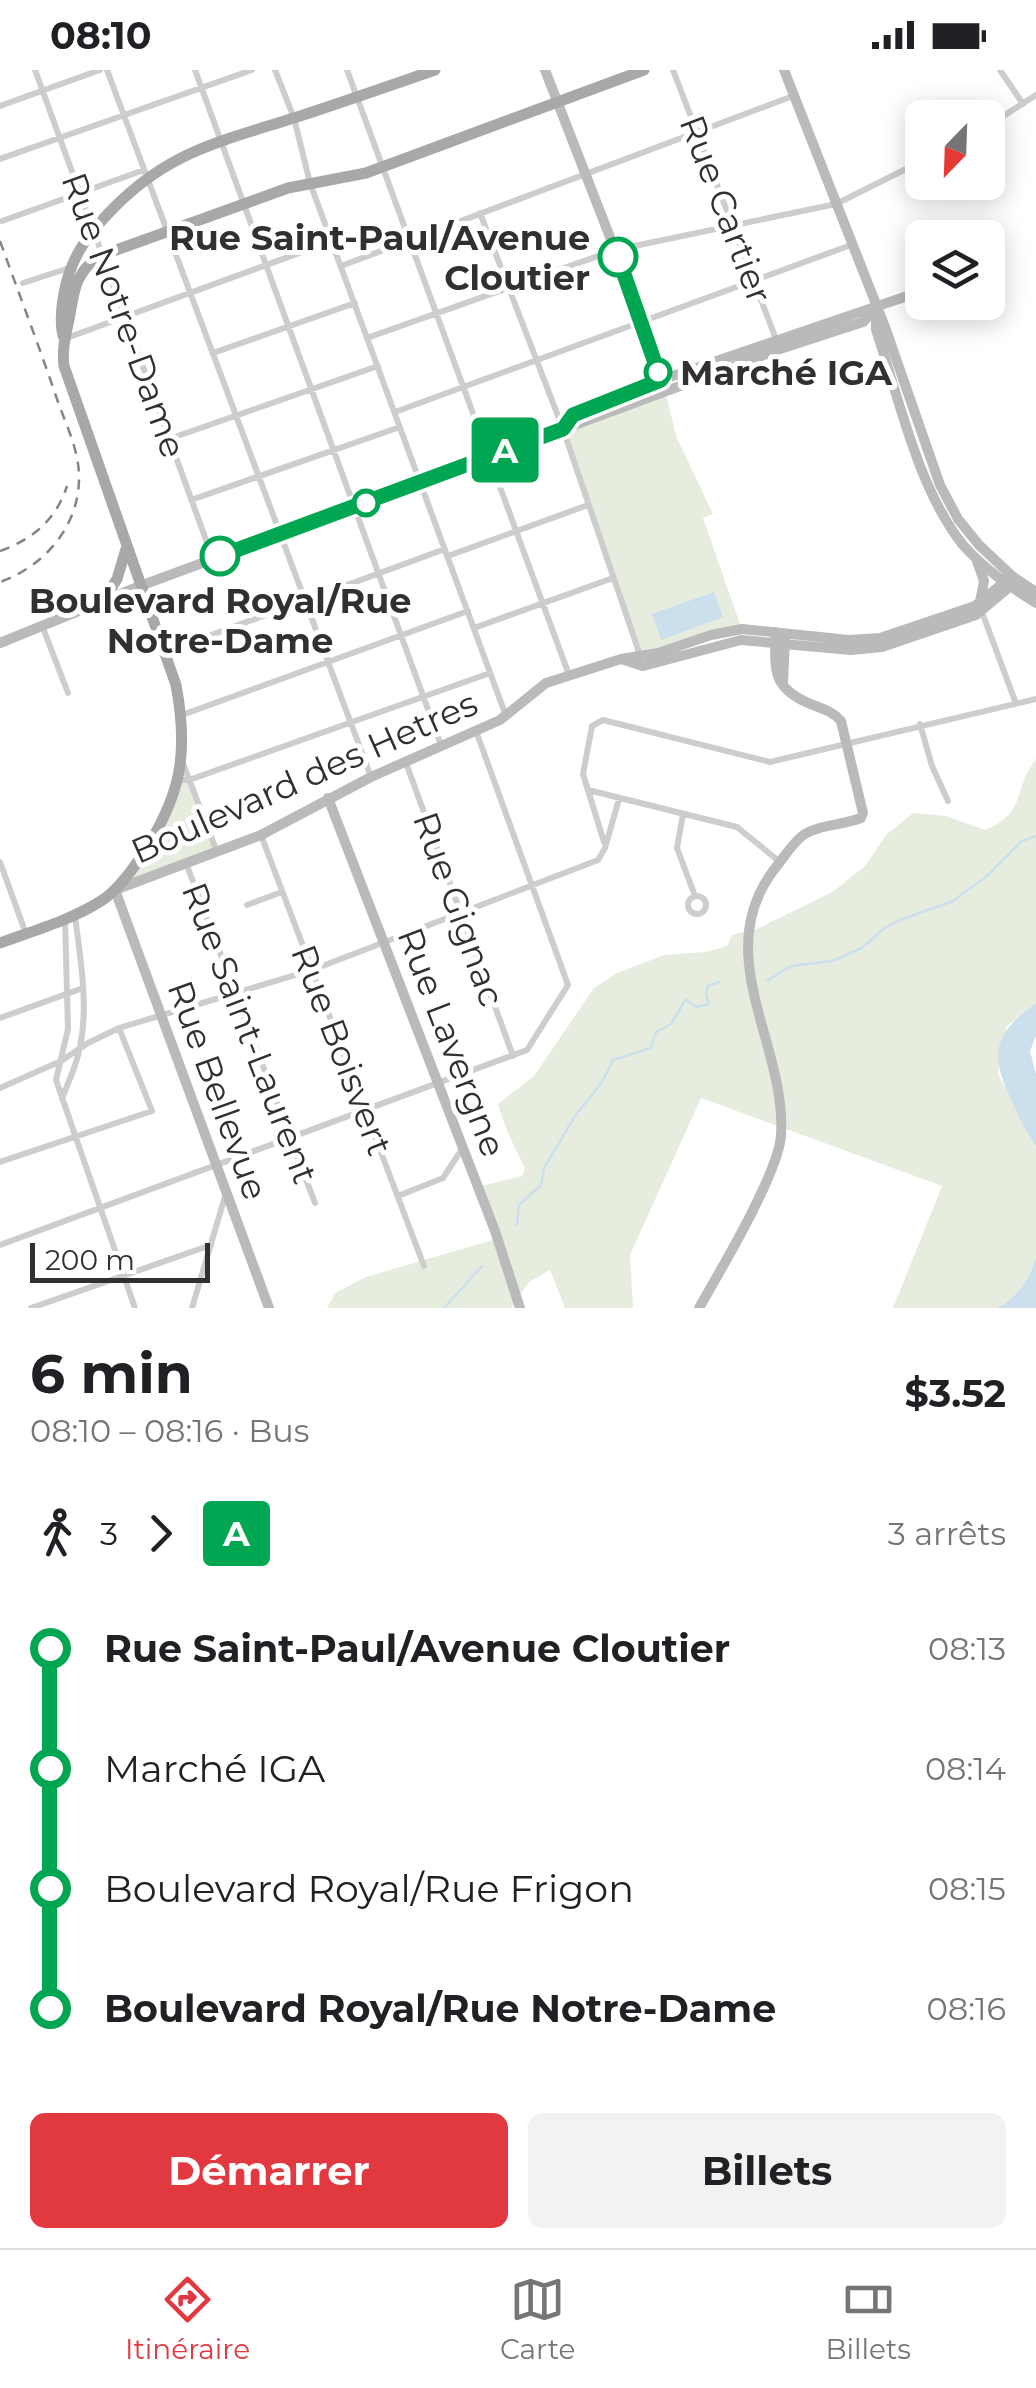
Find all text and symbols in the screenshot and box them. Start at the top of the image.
text: 08:10 [50,12,152,59]
north arrow [905,100,1005,200]
map controls [905,100,1005,320]
street label: Rue Cartier [671,109,781,309]
street label: Rue Notre-Dame [52,167,196,463]
place label: Rue Saint-Paul/Avenue Cloutier [169,216,590,299]
button: layers [905,220,1005,320]
marker: Rue Saint-Paul/Avenue Cloutier [599,238,637,276]
place label: Marché IGA [680,351,893,394]
marker: Marché IGA [645,359,671,385]
line badge: A [472,418,538,482]
text: A [492,429,518,472]
unlabelled marker [353,490,379,516]
marker: Boulevard Royal/Rue Notre-Dame [201,537,239,575]
place label: Boulevard Royal/Rue Notre-Dame [29,579,411,662]
street label: Boulevard des Hetres [124,681,484,873]
street label: Rue Gignac [404,806,514,1012]
street label: Rue Saint-Laurent [173,876,327,1190]
street label: Rue Lavergne [389,921,515,1163]
street label: Rue Boisvert [282,939,402,1161]
street label: Rue Bellevue [158,975,278,1205]
scale bar [30,1238,210,1282]
text: 200 m [45,1243,135,1277]
text: 6 min [30,1340,193,1407]
text: $3.52 [905,1370,1006,1417]
text: 08:10 – 08:16 · Bus [30,1411,309,1450]
icon: walk [30,1506,85,1561]
icon: forward [133,1506,188,1561]
text: A [223,1512,250,1555]
text: 3 [100,1514,118,1553]
text: 3 arrêts [888,1514,1006,1553]
text: Rue Saint-Paul/Avenue Cloutier [104,1625,730,1672]
text: 08:13 [928,1629,1006,1668]
text: Marché IGA [104,1745,325,1792]
text: 08:14 [925,1749,1006,1788]
text: Boulevard Royal/Rue Frigon [104,1865,634,1912]
text: 08:15 [928,1869,1006,1908]
text: Boulevard Royal/Rue Notre-Dame [104,1985,776,2032]
text: 08:16 [927,1989,1006,2028]
button: Démarrer [30,2113,508,2228]
button: Billets [528,2113,1006,2228]
tab: Itinéraire [125,2272,250,2366]
tab: Carte [500,2272,576,2366]
tab: Billets [825,2272,911,2366]

